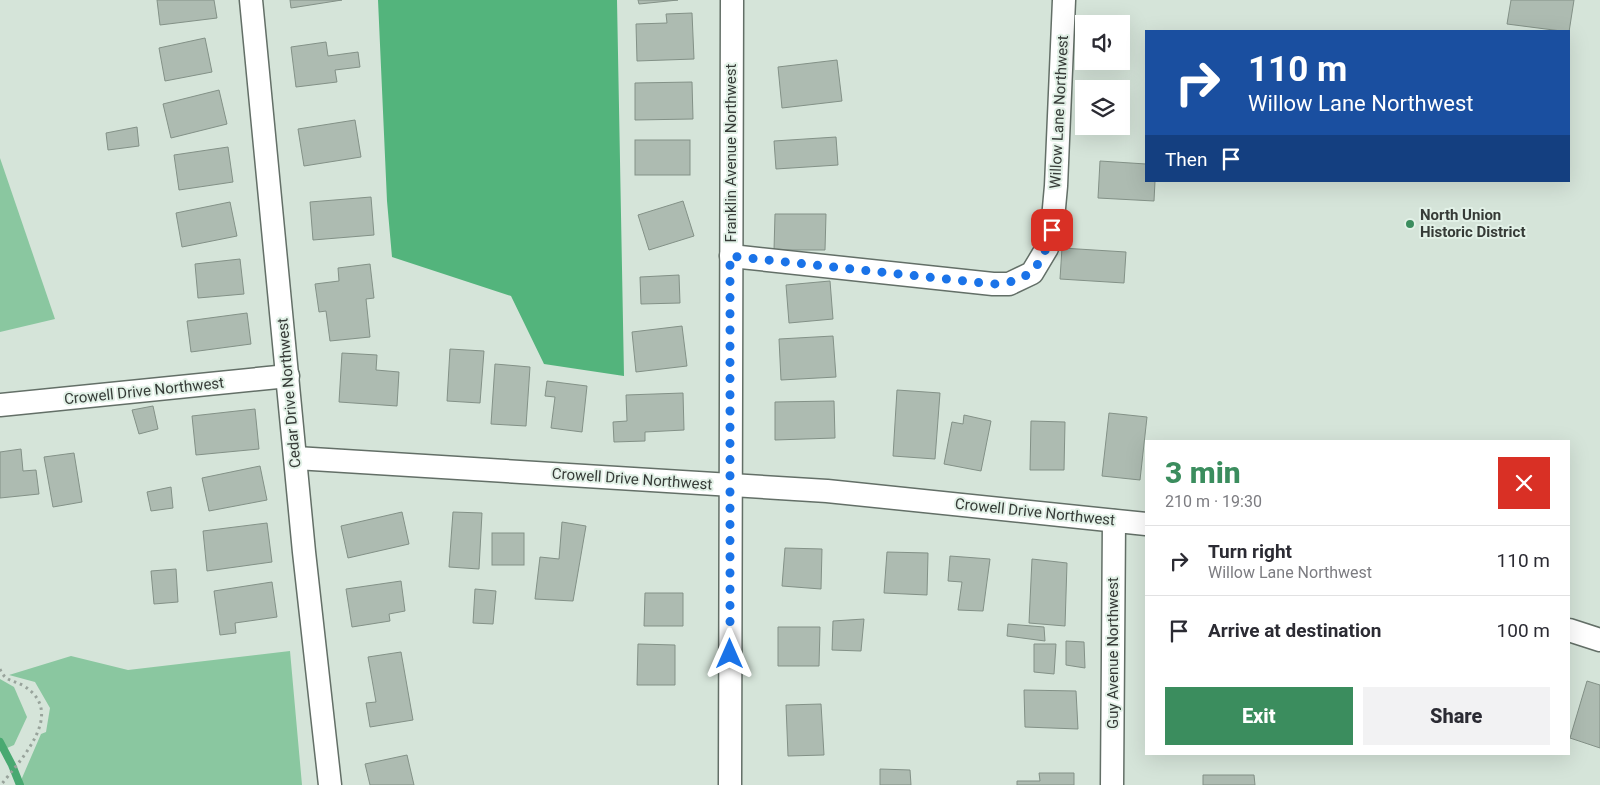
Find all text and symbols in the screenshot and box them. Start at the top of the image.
map controls [1075,15,1130,135]
button: sound [1075,15,1130,70]
street label: Willow Lane Northwest [1046,35,1072,189]
text: 110 m [1248,49,1347,90]
icon: right [1165,50,1230,115]
street label: Franklin Avenue Northwest [722,64,740,242]
button: layers [1075,80,1130,135]
text: Willow Lane Northwest [1248,91,1474,116]
icon: arrive [1217,145,1245,173]
text: Then [1165,148,1207,171]
place label: North Union Historic District [1420,206,1525,241]
pin [1031,209,1073,251]
icon: arrive [1038,216,1066,244]
marker: North Union Historic District [1404,218,1416,230]
street label: Cedar Drive Northwest [273,317,305,469]
street label: Crowell Drive Northwest [63,374,225,408]
text: 3 min [1165,455,1241,490]
button: close [1498,457,1550,509]
street label: Crowell Drive Northwest [551,464,713,494]
text: 210 m · 19:30 [1165,492,1262,511]
street label: Crowell Drive Northwest [954,495,1116,529]
text: Turn right [1208,540,1292,563]
icon: right [1165,547,1193,575]
text: 110 m [1497,549,1550,572]
text: Willow Lane Northwest [1208,563,1372,582]
street label: Guy Avenue Northwest [1104,577,1122,729]
icon: arrive [1165,617,1193,645]
text: Arrive at destination [1208,619,1381,642]
text: 100 m [1497,619,1550,642]
position arrow [703,627,755,679]
button: Exit [1165,687,1353,745]
button: Share [1363,687,1550,745]

